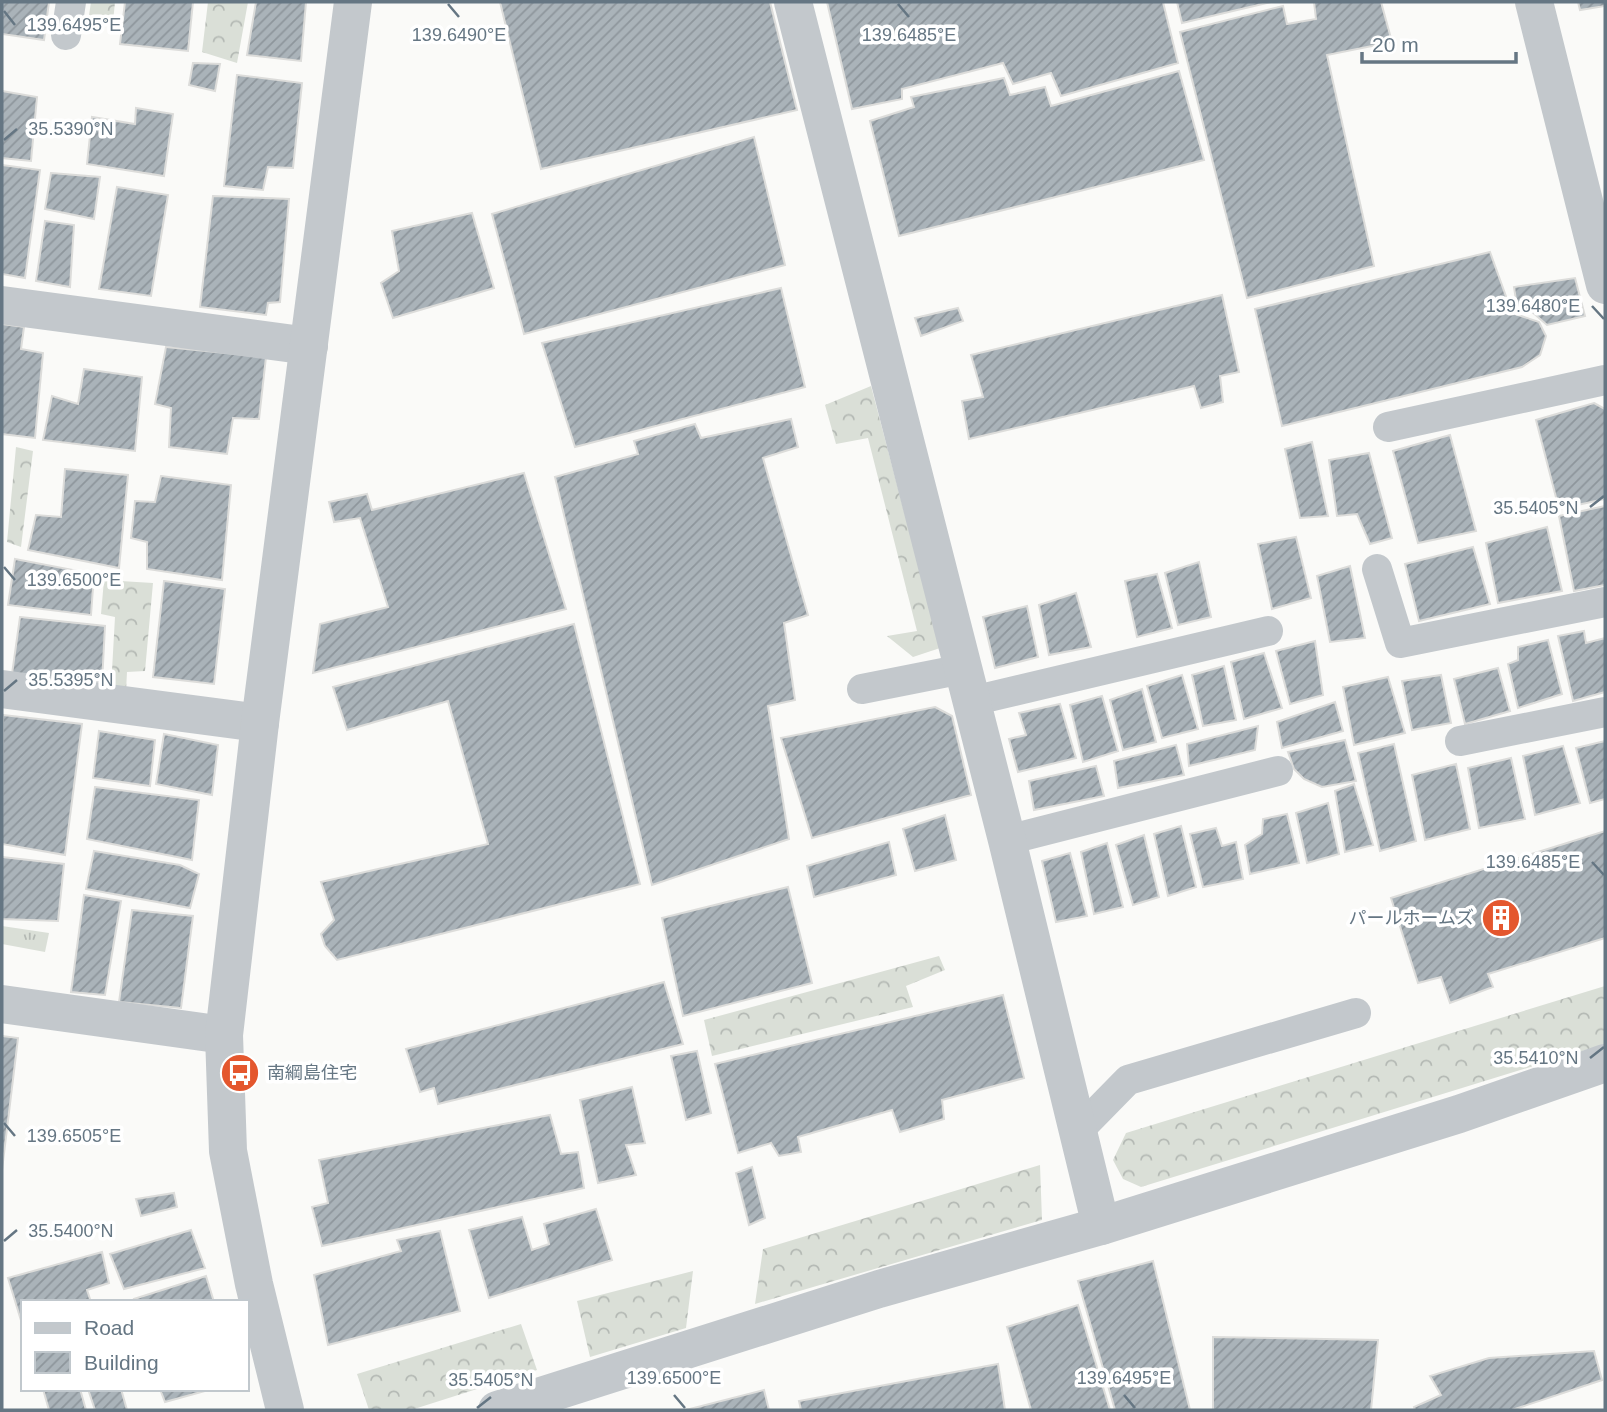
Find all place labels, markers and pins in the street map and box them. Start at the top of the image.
building icon: パールホームズ [1480,897,1522,939]
place label: パールホームズ [1349,908,1474,928]
bus stop icon: 南綱島住宅 [219,1052,261,1094]
place label: 南綱島住宅 [267,1063,357,1083]

